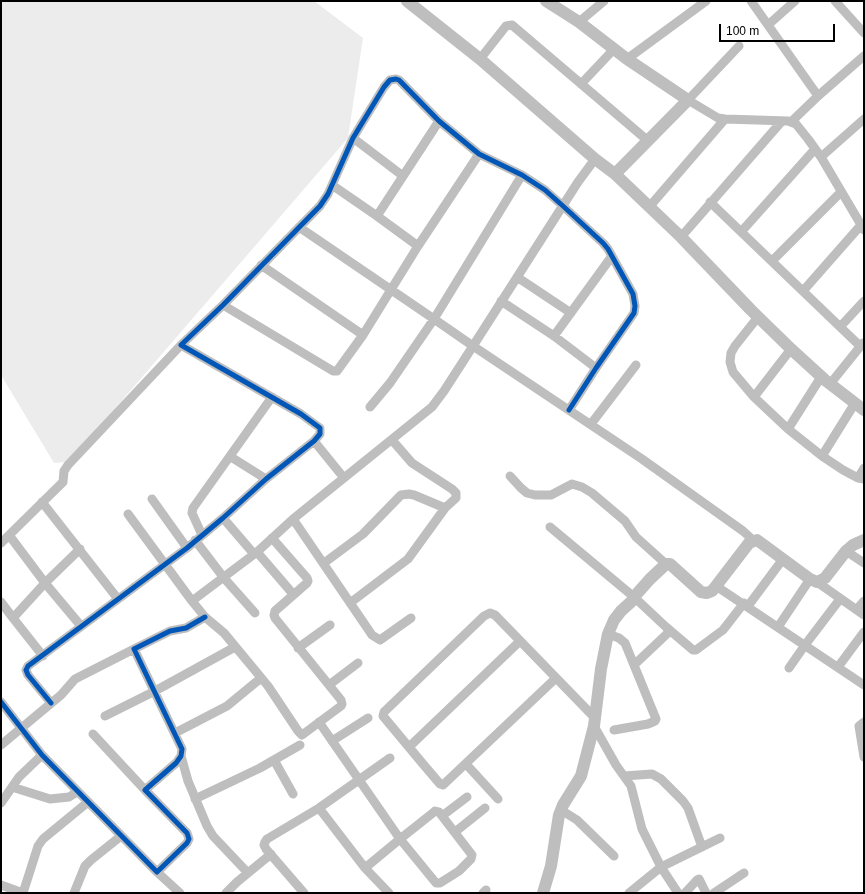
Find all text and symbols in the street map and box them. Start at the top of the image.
scale bar [721,16,837,42]
text: 100 m [726,24,759,38]

